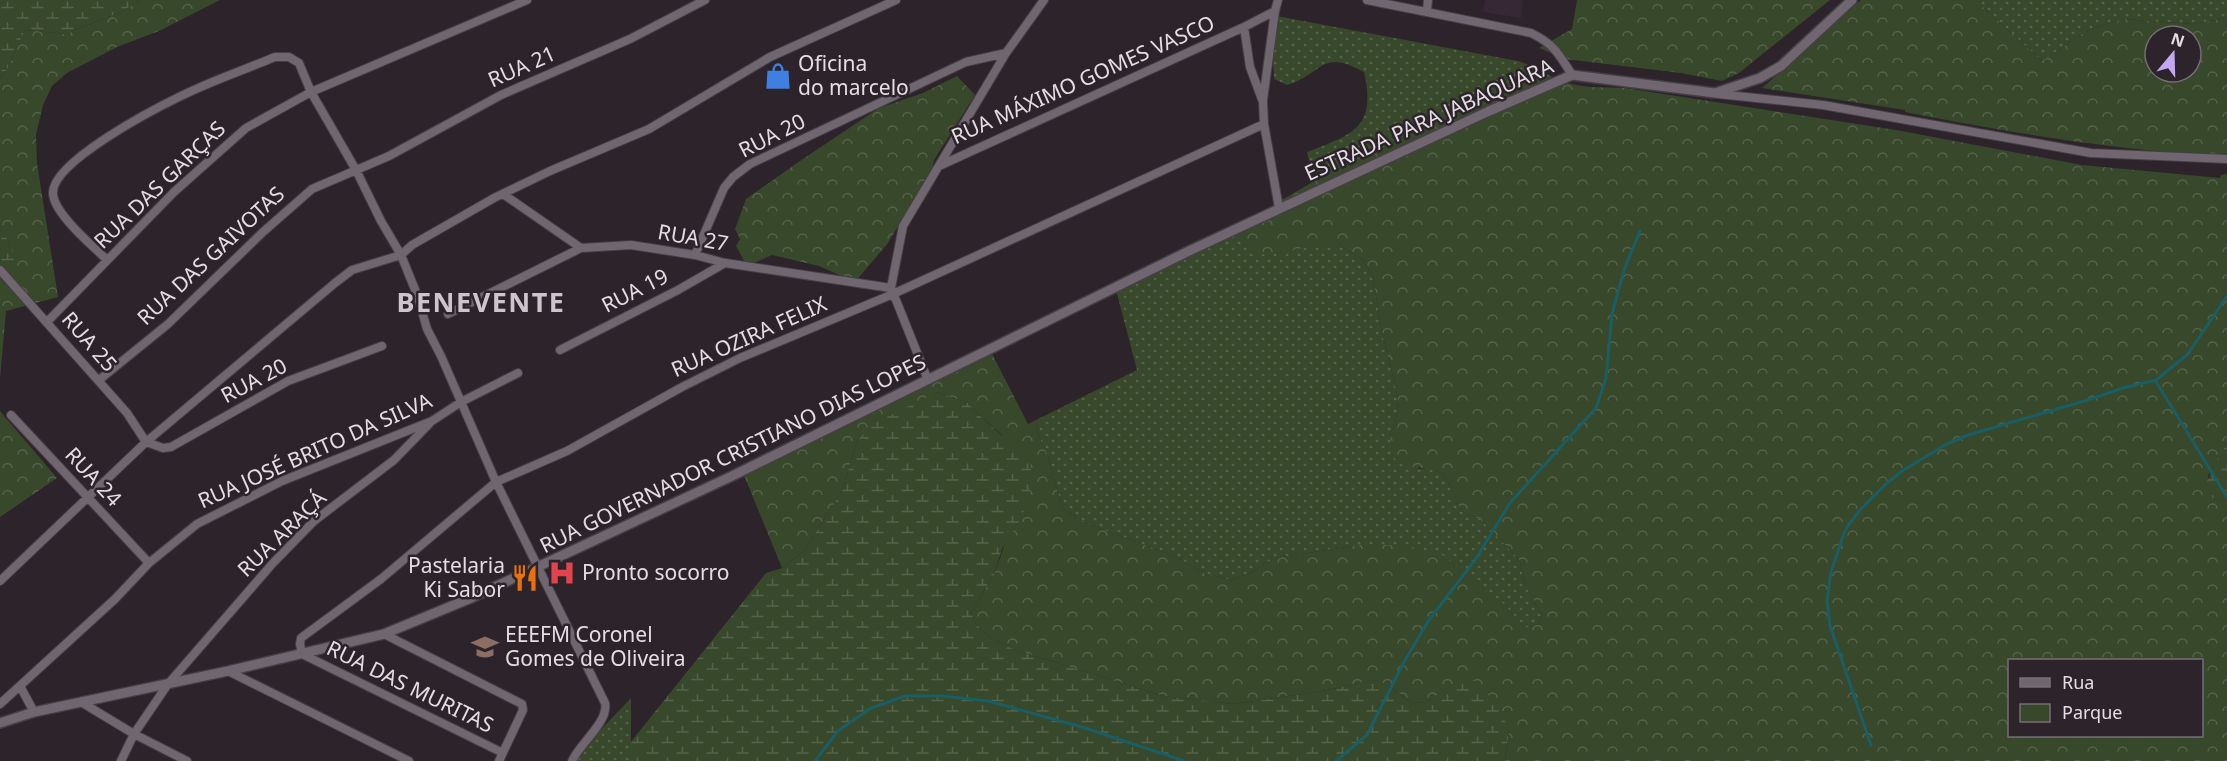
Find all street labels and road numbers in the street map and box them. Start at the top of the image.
street label: RUA MÁXIMO GOMES VASCO [947,8,1219,150]
street label: RUA 21 [483,39,560,93]
street label: ESTRADA PARA JABAQUARA [1300,51,1558,187]
street label: RUA 20 [734,106,810,164]
street label: RUA DAS GARÇAS [88,114,231,254]
street label: RUA DAS GAIVOTAS [131,180,290,331]
street label: RUA 27 [656,217,731,257]
street label: RUA 19 [597,261,673,319]
street label: RUA OZIRA FELIX [666,289,831,383]
street label: RUA 25 [56,305,124,377]
street label: RUA GOVERNADOR CRISTIANO DIAS LOPES [535,347,930,559]
street label: RUA 20 [216,351,291,409]
street label: RUA JOSÉ BRITO DA SILVA [193,386,436,514]
street label: RUA 24 [59,441,128,512]
street label: RUA ARAÇÁ [231,483,332,583]
street label: RUA DAS MURITAS [322,634,498,739]

